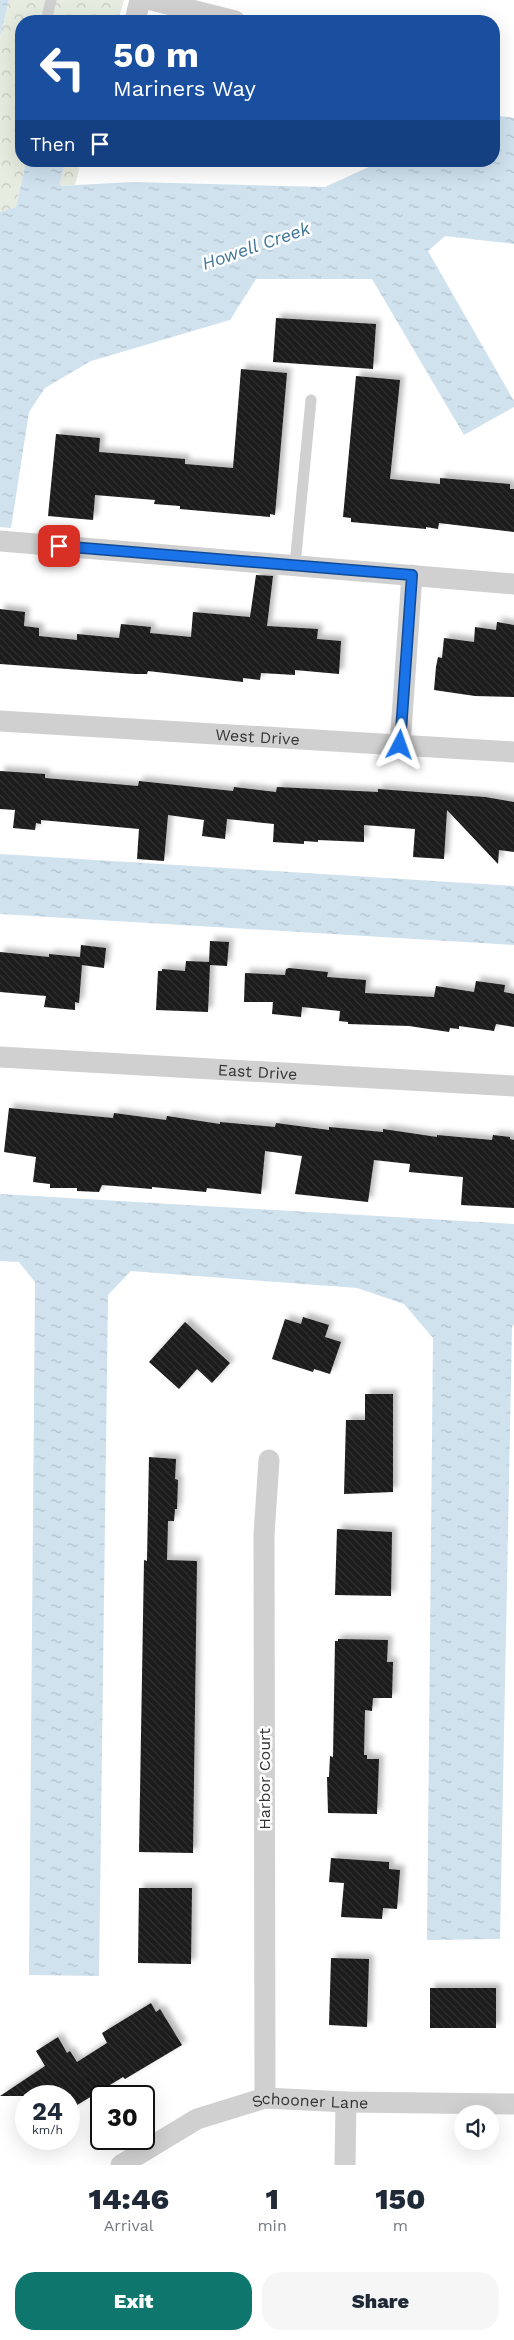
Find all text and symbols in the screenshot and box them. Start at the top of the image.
text: 50 m [113,34,199,76]
icon: left [30,35,95,100]
text: Mariners Way [113,76,256,101]
icon: arrive [86,130,114,158]
text: Then [30,133,76,156]
water label: Howell Creek [199,217,314,274]
pin [38,525,80,567]
icon: arrive [45,532,73,560]
position arrow [373,718,425,770]
street label: West Drive [215,725,300,749]
street label: East Drive [217,1060,298,1084]
street label: Harbor Court [255,1728,274,1830]
speed limit sign: 30 [90,2085,155,2150]
street label: Schooner Lane [249,2089,368,2112]
text: 24 [32,2097,63,2126]
map controls [454,2105,499,2150]
button: sound [454,2105,499,2150]
text: km/h [32,2123,63,2137]
text: 14:46 [88,2181,169,2216]
text: 1 [265,2181,279,2216]
text: 150 [375,2181,426,2216]
text: Arrival [104,2216,154,2235]
text: min [257,2216,287,2235]
text: m [393,2216,408,2235]
button: Exit [15,2272,252,2330]
button: Share [262,2272,499,2330]

